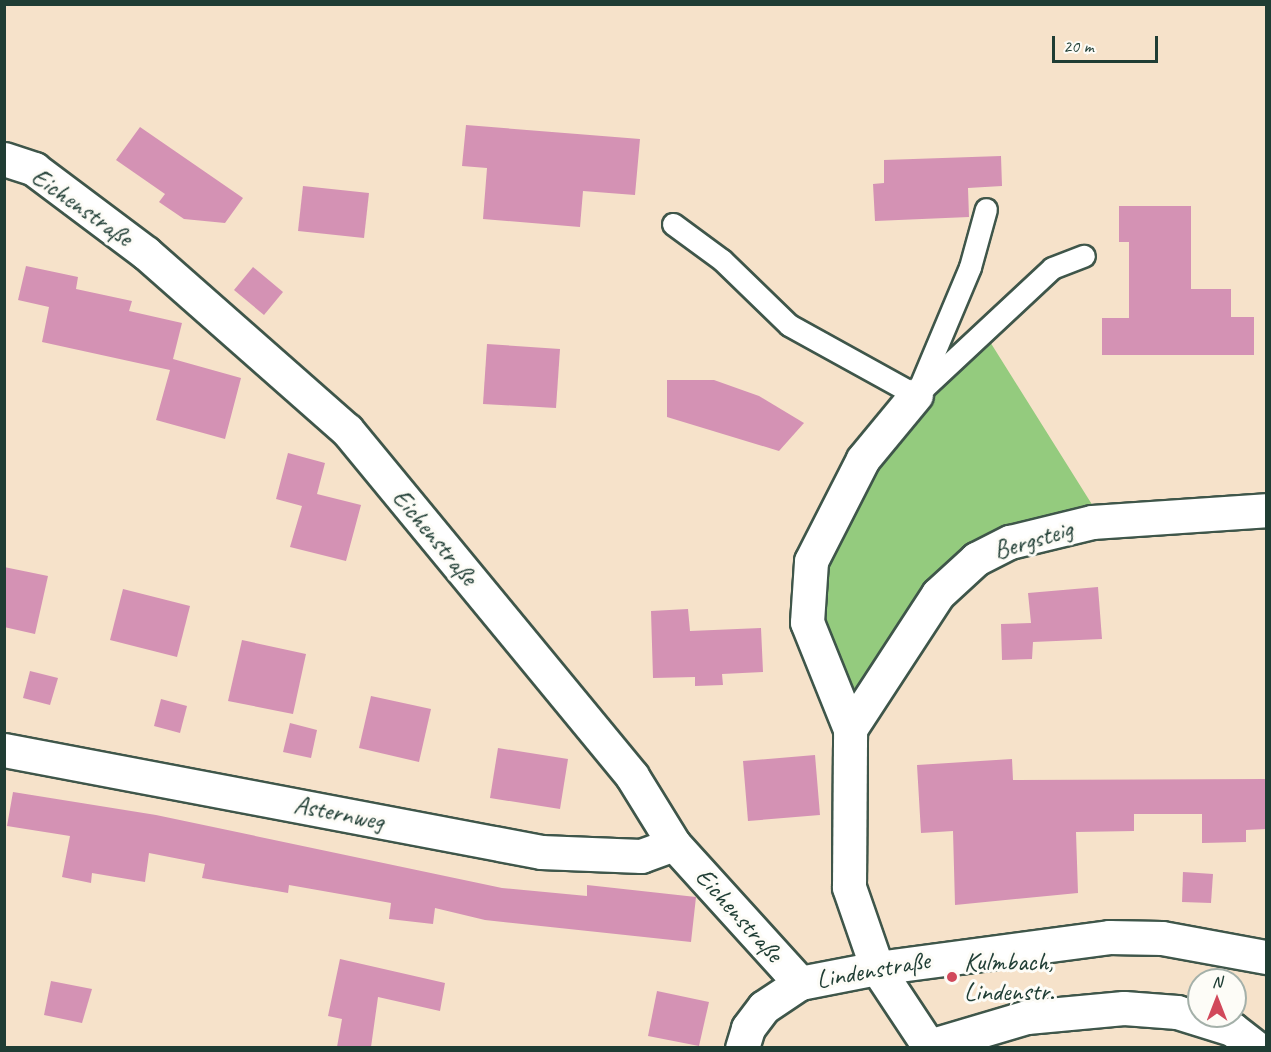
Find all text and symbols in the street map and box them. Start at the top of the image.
scale bar [1055,24,1162,62]
text: 20 m [1063,35,1094,57]
street label: Eichenstraße [26,161,138,253]
street label: Eichenstraße [386,483,484,591]
street label: Bergsteig [990,513,1076,567]
street label: Asternweg [291,789,387,837]
street label: Eichenstraße [689,861,789,969]
street label: Lindenstraße [814,945,932,995]
place label: Kulmbach, Lindenstr. [964,946,1054,1008]
north arrow [1187,968,1247,1028]
marker: Kulmbach, Lindenstr. [945,970,959,984]
text: N [1212,972,1222,992]

